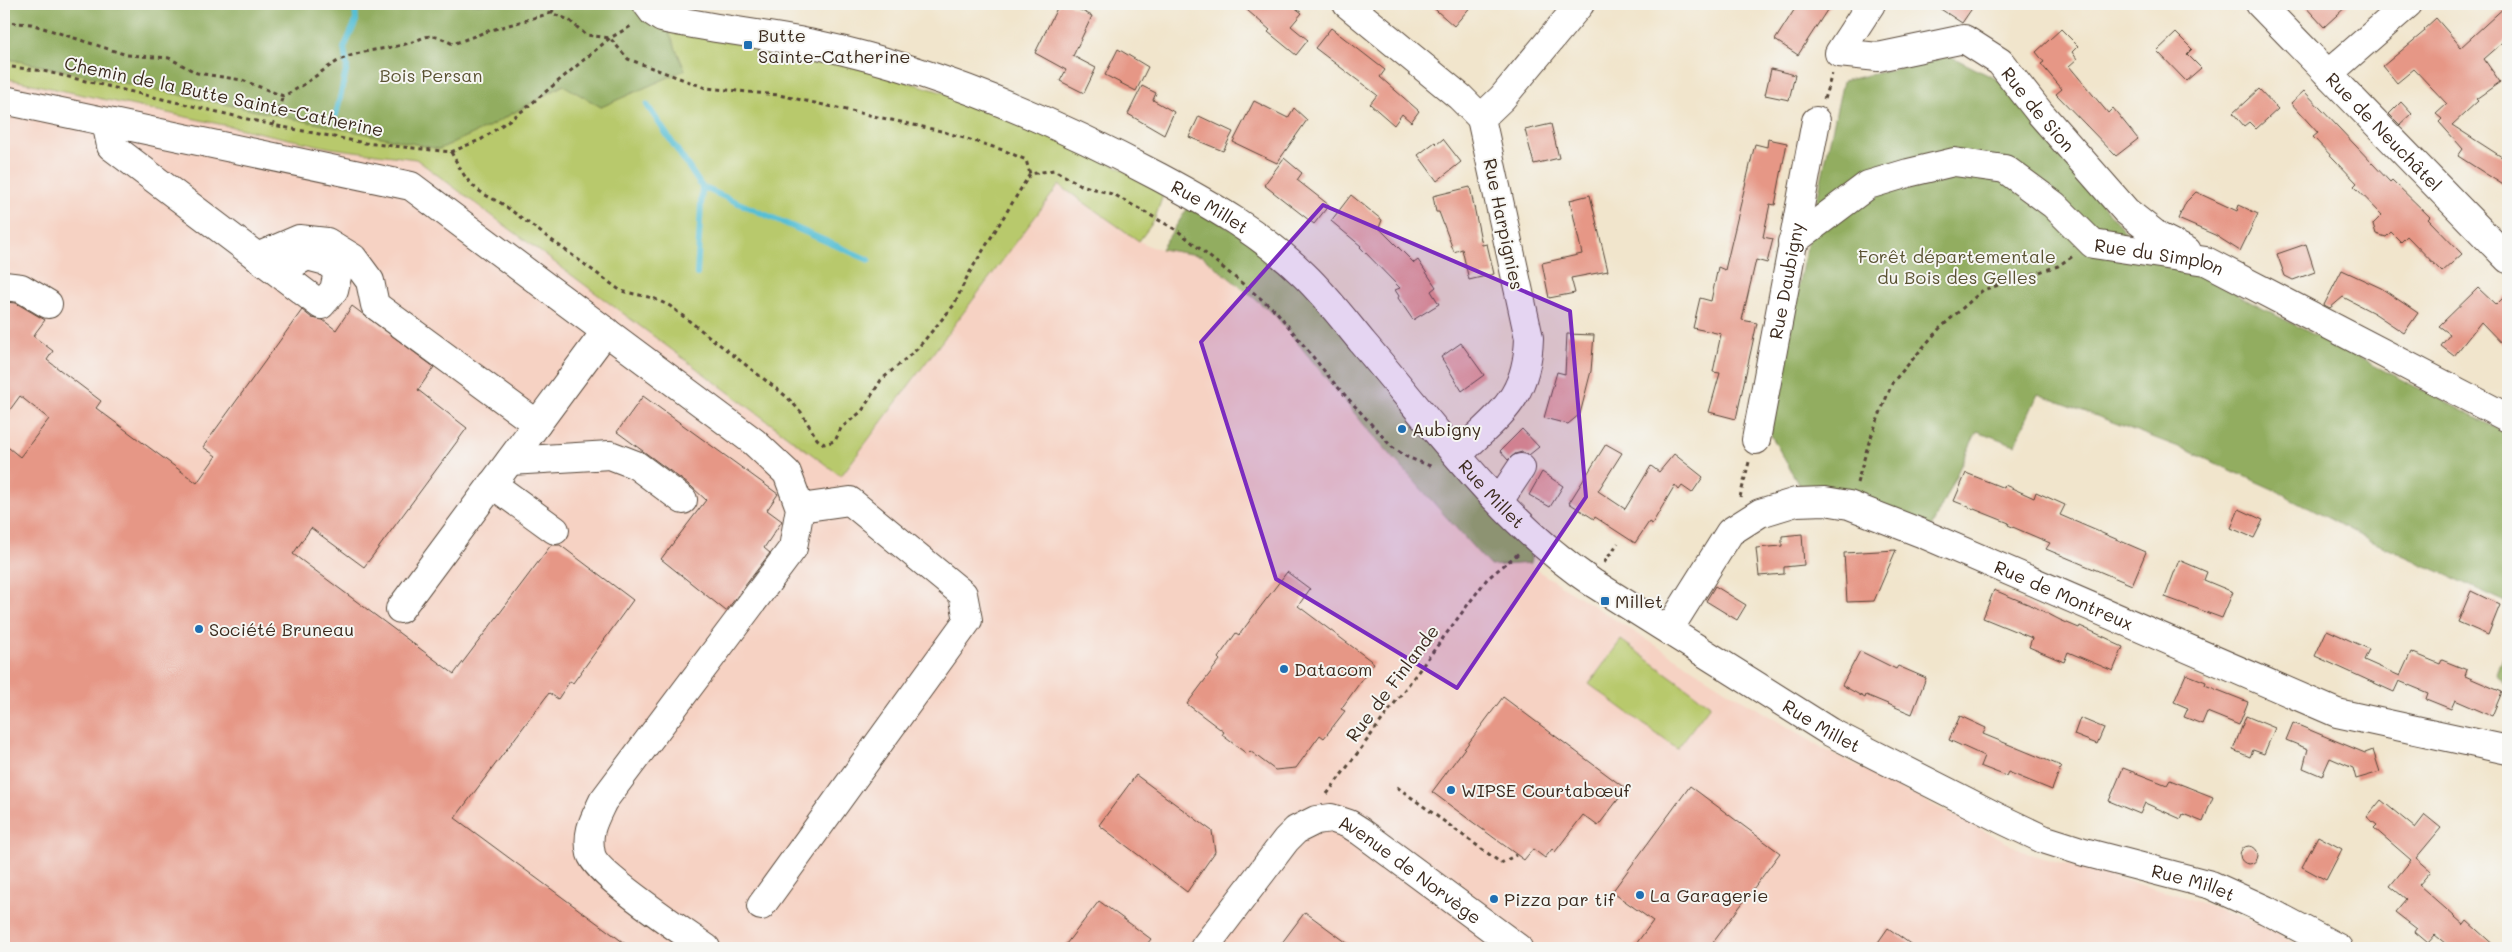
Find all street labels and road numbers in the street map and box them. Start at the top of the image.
street label: Chemin de la Butte Sainte-Catherine [62,50,386,142]
street label: Rue de Sion [1996,62,2080,157]
street label: Rue de Neuchâtel [2321,67,2447,196]
street label: Rue Harpignies [1478,156,1530,292]
street label: Rue Millet [1167,174,1254,239]
street label: Rue Daubigny [1763,220,1809,341]
street label: Rue du Simplon [2093,232,2228,280]
street label: Rue Millet [1453,454,1530,533]
street label: Rue de Montreux [1991,554,2137,635]
street label: Rue de Finlande [1340,620,1444,746]
street label: Rue Millet [1778,693,1865,758]
street label: Avenue de Norvège [1336,809,1487,929]
street label: Rue Millet [2149,858,2239,906]

